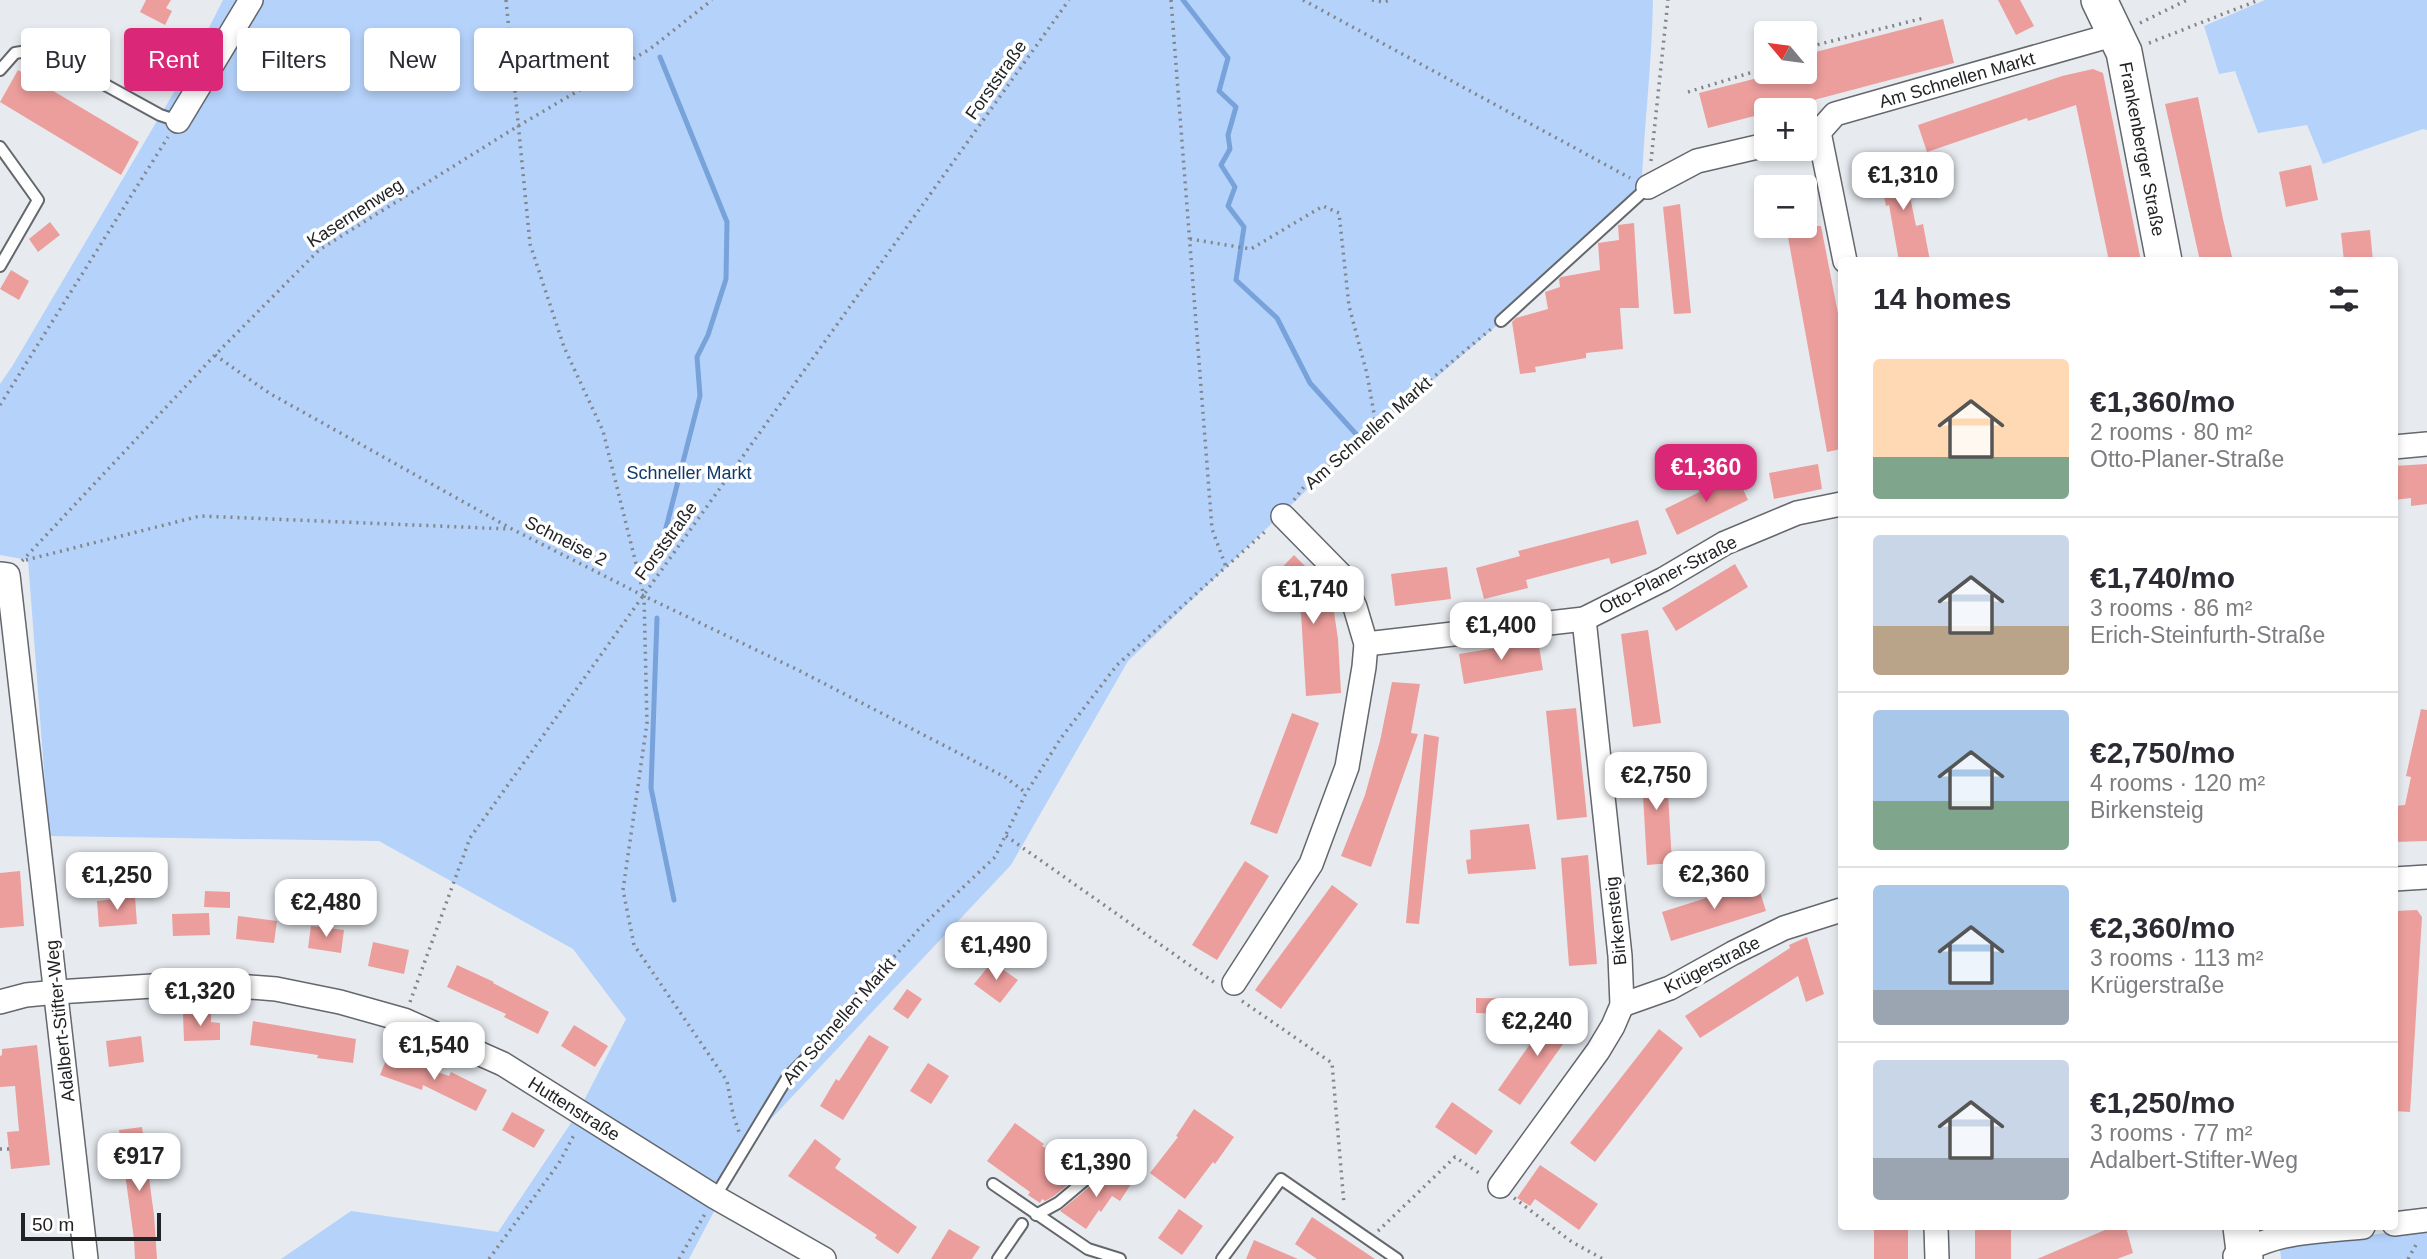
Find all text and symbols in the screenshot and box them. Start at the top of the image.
north arrow [1754,21,1816,84]
map controls [1754,21,1817,238]
chip: Buy [21,28,110,91]
chip: Rent [124,28,223,91]
chip: Filters [237,28,350,91]
chip: New [364,28,460,91]
chip: Apartment [474,28,633,91]
street label: Forststraße [961,37,1031,123]
street label: Am Schnellen Markt [1877,48,2037,112]
street label: Frankenberger Straße [2115,60,2169,238]
button: + [1754,98,1817,161]
pin: €1,310 [1846,152,1960,212]
text: €1,310 [1868,162,1938,188]
street label: Kasernenweg [303,175,407,251]
button: − [1754,175,1817,238]
icon: filters [2325,280,2363,318]
text: 14 homes [1873,282,2011,315]
street label: Am Schnellen Markt [1301,373,1435,493]
text: €1,360/mo [2090,385,2235,418]
icon: home [1929,387,2013,471]
text: 2 rooms · 80 m² [2090,419,2252,445]
pin: €1,360 [1649,444,1763,504]
text: Otto-Planer-Straße [2090,446,2284,472]
text: €1,360 [1671,454,1741,480]
park label: Schneller Markt [626,463,752,483]
street label: Forststraße [631,498,701,584]
street label: Schneise 2 [522,512,610,570]
street label: Otto-Planer-Straße [1596,532,1740,618]
text: €1,740/mo [2090,561,2235,594]
icon: home [1929,563,2013,647]
pin: €1,740 [1256,566,1370,626]
text: €1,740 [1278,576,1348,602]
text: 3 rooms · 86 m² [2090,595,2252,621]
pin: €1,400 [1444,602,1558,662]
text: €1,400 [1466,612,1536,638]
text: Erich-Steinfurth-Straße [2090,622,2325,648]
text: €2,750/mo [2090,736,2235,769]
icon: home [1929,738,2013,822]
pin: €2,750 [1599,752,1713,812]
text: €2,750 [1621,762,1691,788]
text: 4 rooms · 120 m² [2090,770,2265,796]
text: Birkensteig [2090,797,2204,823]
pin: €1,250 [60,852,174,912]
pin: €2,360 [1657,852,1771,911]
text: €2,360 [1679,861,1749,887]
text: €1,250 [82,862,152,888]
street label: Birkensteig [1601,876,1631,966]
pin: €2,480 [269,880,383,939]
text: €2,480 [291,889,361,915]
text: €2,360/mo [2090,911,2235,944]
icon: home [1929,913,2013,997]
pin: €1,490 [939,922,1053,982]
text: €1,490 [961,932,1031,958]
street label: Krügerstraße [1661,932,1763,998]
street label: Adalbert-Stifter-Weg [42,939,78,1103]
text: 3 rooms · 113 m² [2090,945,2263,971]
street label: Am Schnellen Markt [779,954,899,1088]
pin: €1,320 [143,968,257,1028]
text: Krügerstraße [2090,972,2224,998]
text: €1,320 [165,978,235,1004]
pin: €2,240 [1480,998,1594,1058]
text: €2,240 [1502,1008,1572,1034]
pin: €1,540 [377,1023,491,1082]
text: €1,540 [399,1032,469,1058]
street label: Huttenstraße [525,1073,623,1145]
text: €1,250/mo [2090,1086,2235,1119]
icon: home [1929,1088,2013,1172]
text: 3 rooms · 77 m² [2090,1120,2252,1146]
pin: €917 [98,1134,180,1193]
pin: €1,390 [1039,1140,1153,1199]
text: €917 [113,1143,165,1169]
text: Adalbert-Stifter-Weg [2090,1147,2298,1173]
text: €1,390 [1061,1149,1131,1175]
scale bar [21,1210,161,1242]
text: 50 m [32,1214,74,1235]

